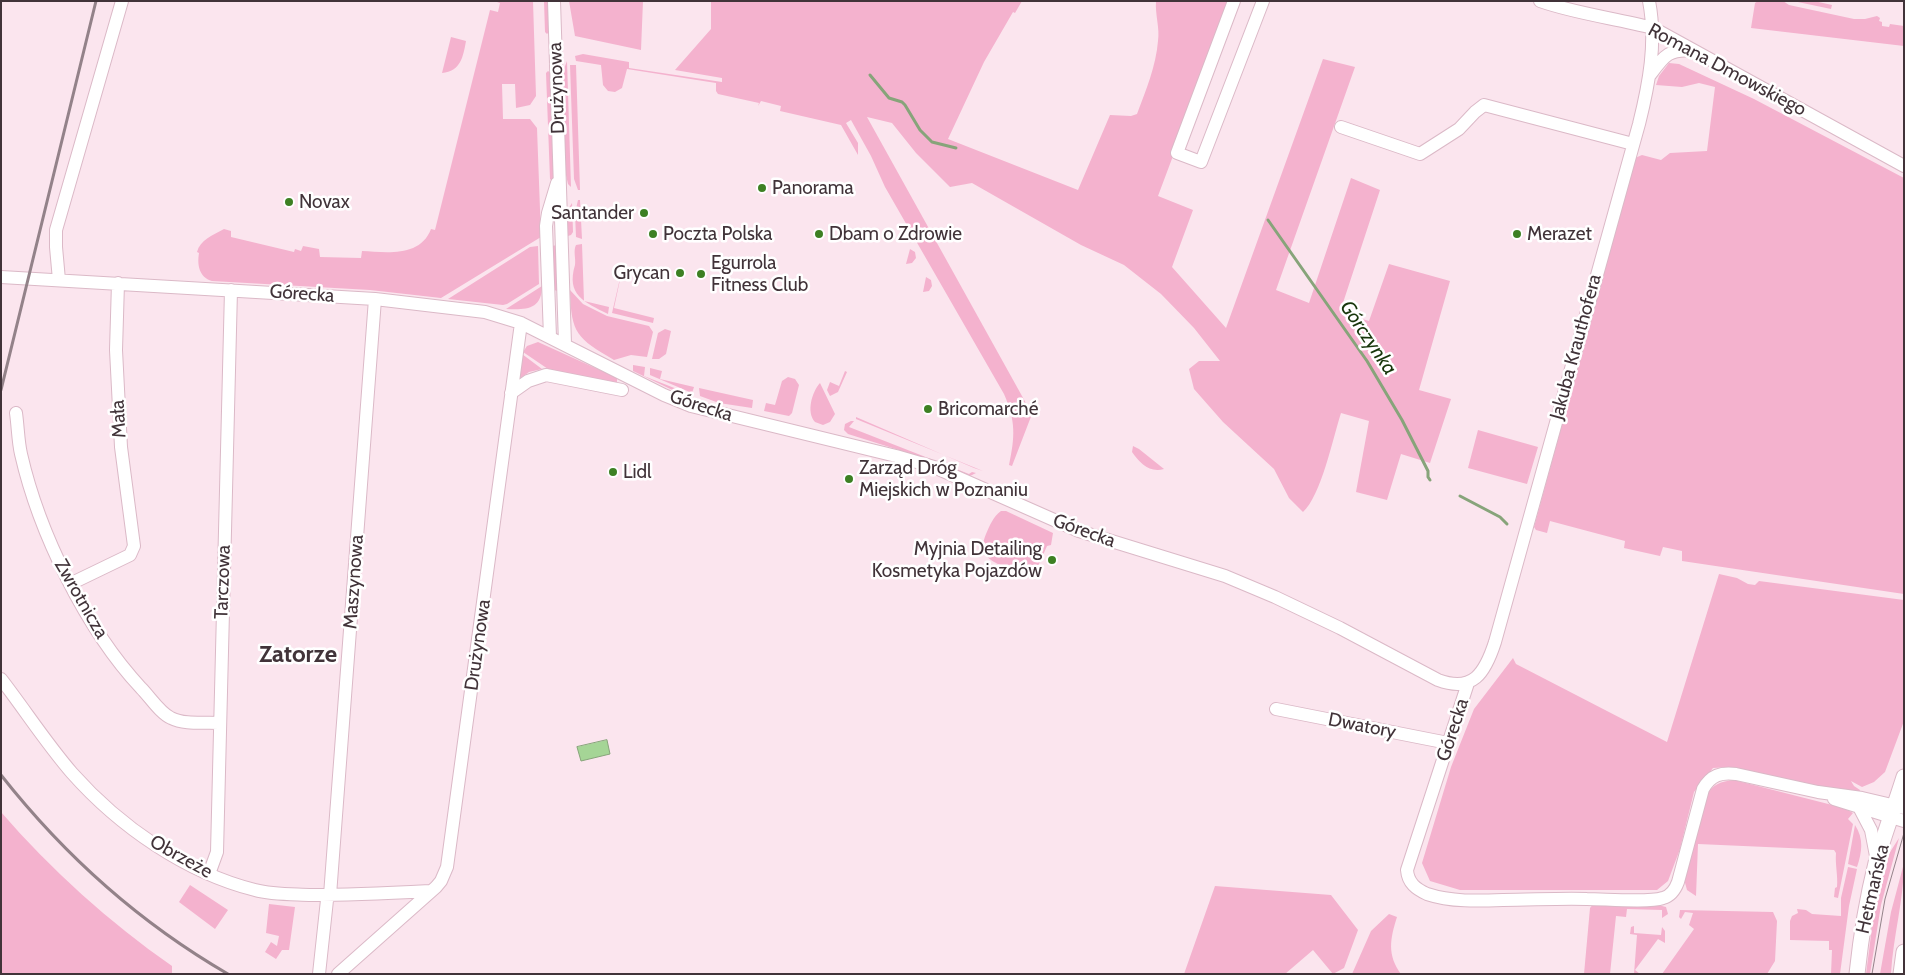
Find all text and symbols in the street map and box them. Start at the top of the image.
street label: Romana Dmowskiego [1644,19,1810,121]
street label: Drużynowa [544,42,570,134]
place label: Panorama [772,177,854,199]
marker: Panorama [756,182,768,194]
place label: Novax [299,191,350,213]
marker: Novax [283,196,295,208]
place label: Santander [551,202,634,224]
marker: Santander [638,207,650,219]
place label: Poczta Polska [663,223,772,245]
place label: Dbam o Zdrowie [829,223,962,245]
place label: Merazet [1527,223,1592,245]
marker: Poczta Polska [647,228,659,240]
marker: Dbam o Zdrowie [813,228,825,240]
marker: Merazet [1511,228,1523,240]
place label: Egurrola Fitness Club [711,252,808,296]
place label: Grycan [614,262,670,284]
marker: Grycan [674,267,686,279]
marker: Egurrola Fitness Club [695,268,707,280]
street label: Jakuba Krauthofera [1546,272,1606,422]
street label: Górecka [269,280,335,308]
water label: Górczynka [1334,296,1402,380]
street label: Górecka [667,385,735,427]
place label: Bricomarché [938,398,1038,420]
street label: Mała [107,399,131,439]
marker: Bricomarché [922,403,934,415]
place label: Zarząd Dróg Miejskich w Poznaniu [859,457,1028,501]
place label: Lidl [623,461,652,483]
marker: Lidl [607,466,619,478]
marker: Zarząd Dróg Miejskich w Poznaniu [843,473,855,485]
street label: Górecka [1050,509,1118,553]
street label: Maszynowa [339,534,369,630]
place label: Myjnia Detailing Kosmetyka Pojazdów [872,538,1042,582]
street label: Tarczowa [210,544,236,620]
marker: Myjnia Detailing Kosmetyka Pojazdów [1046,554,1058,566]
street label: Zwrotnicza [49,555,113,643]
street label: Drużynowa [460,598,496,692]
district label: Zatorze [259,641,337,669]
street label: Górecka [1432,696,1474,764]
street label: Dwatory [1326,708,1398,744]
street label: Obrzeże [146,830,216,884]
street label: Hetmańska [1852,842,1894,936]

